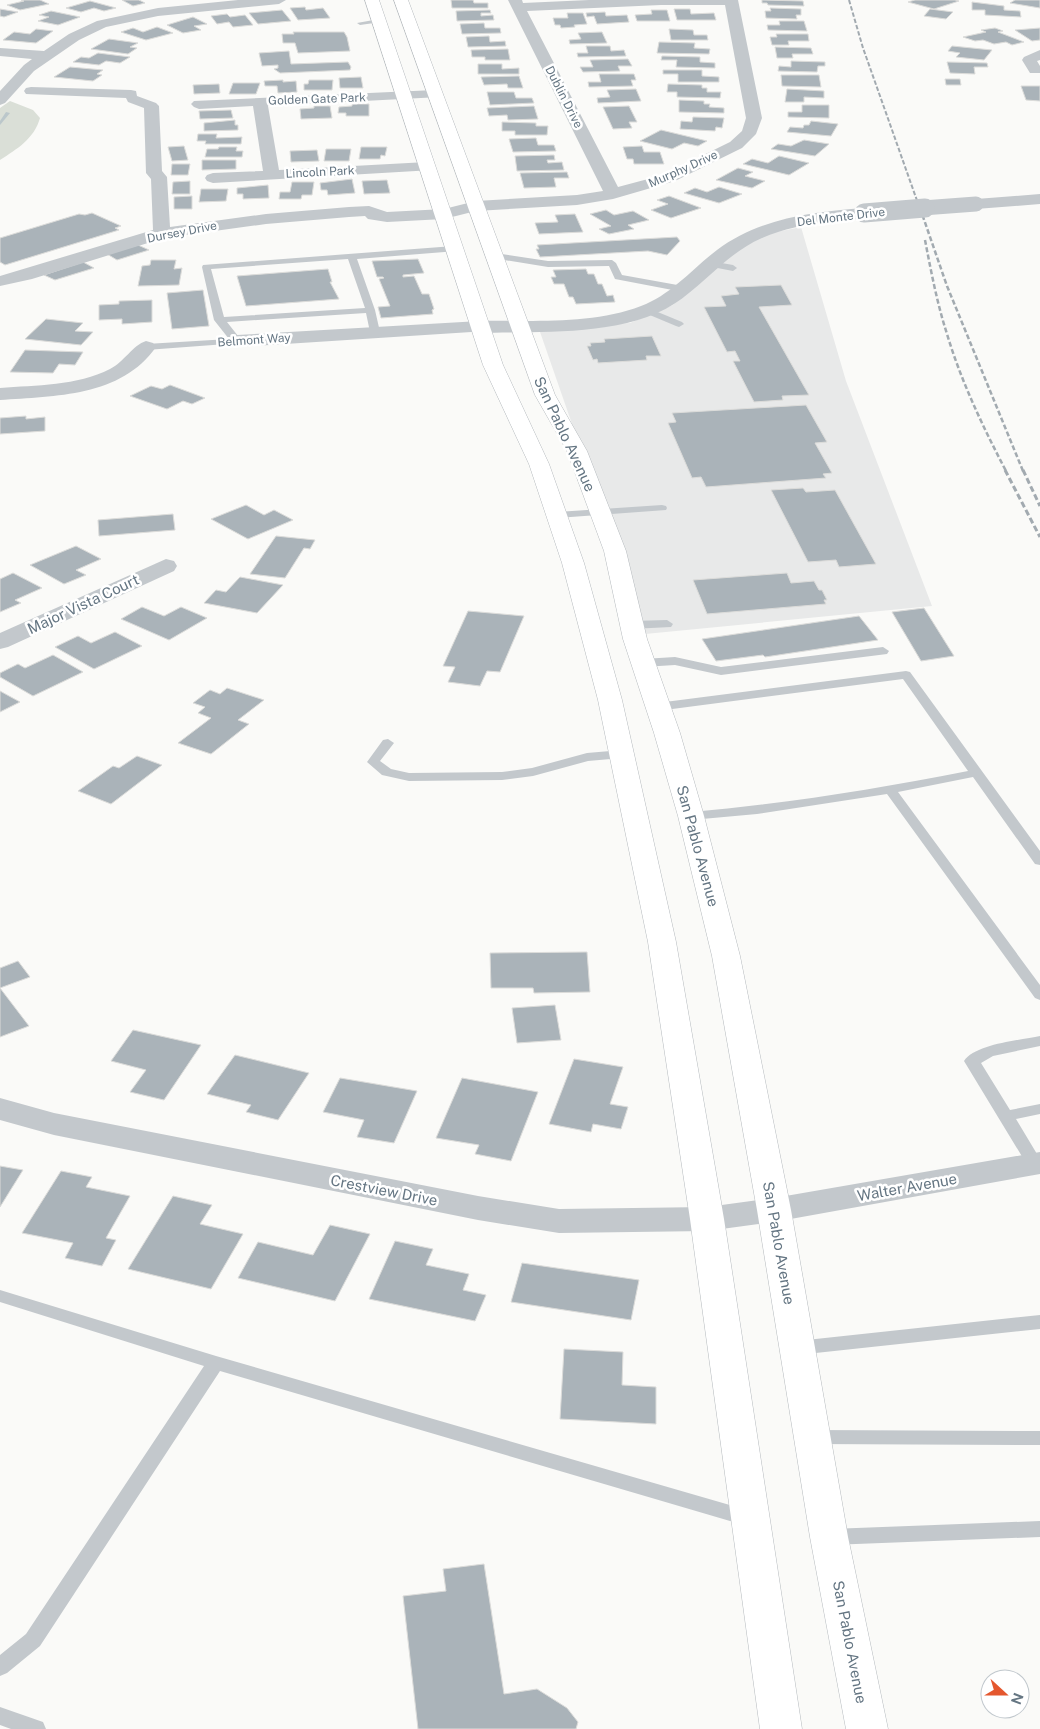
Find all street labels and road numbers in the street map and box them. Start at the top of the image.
street label: Dublin Drive [542,64,586,131]
street label: Golden Gate Park [268,90,366,108]
street label: Murphy Drive [646,147,720,190]
street label: Lincoln Park [285,163,355,181]
street label: Del Monte Drive [796,205,886,229]
street label: Dursey Drive [146,218,218,246]
street label: Belmont Way [217,330,292,350]
street label: San Pablo Avenue [531,374,599,494]
street label: Major Vista Court [25,571,142,637]
street label: San Pablo Avenue [674,783,722,909]
street label: Walter Avenue [856,1170,958,1204]
street label: Crestview Drive [329,1171,439,1209]
street label: San Pablo Avenue [760,1180,798,1306]
street label: San Pablo Avenue [830,1579,870,1705]

